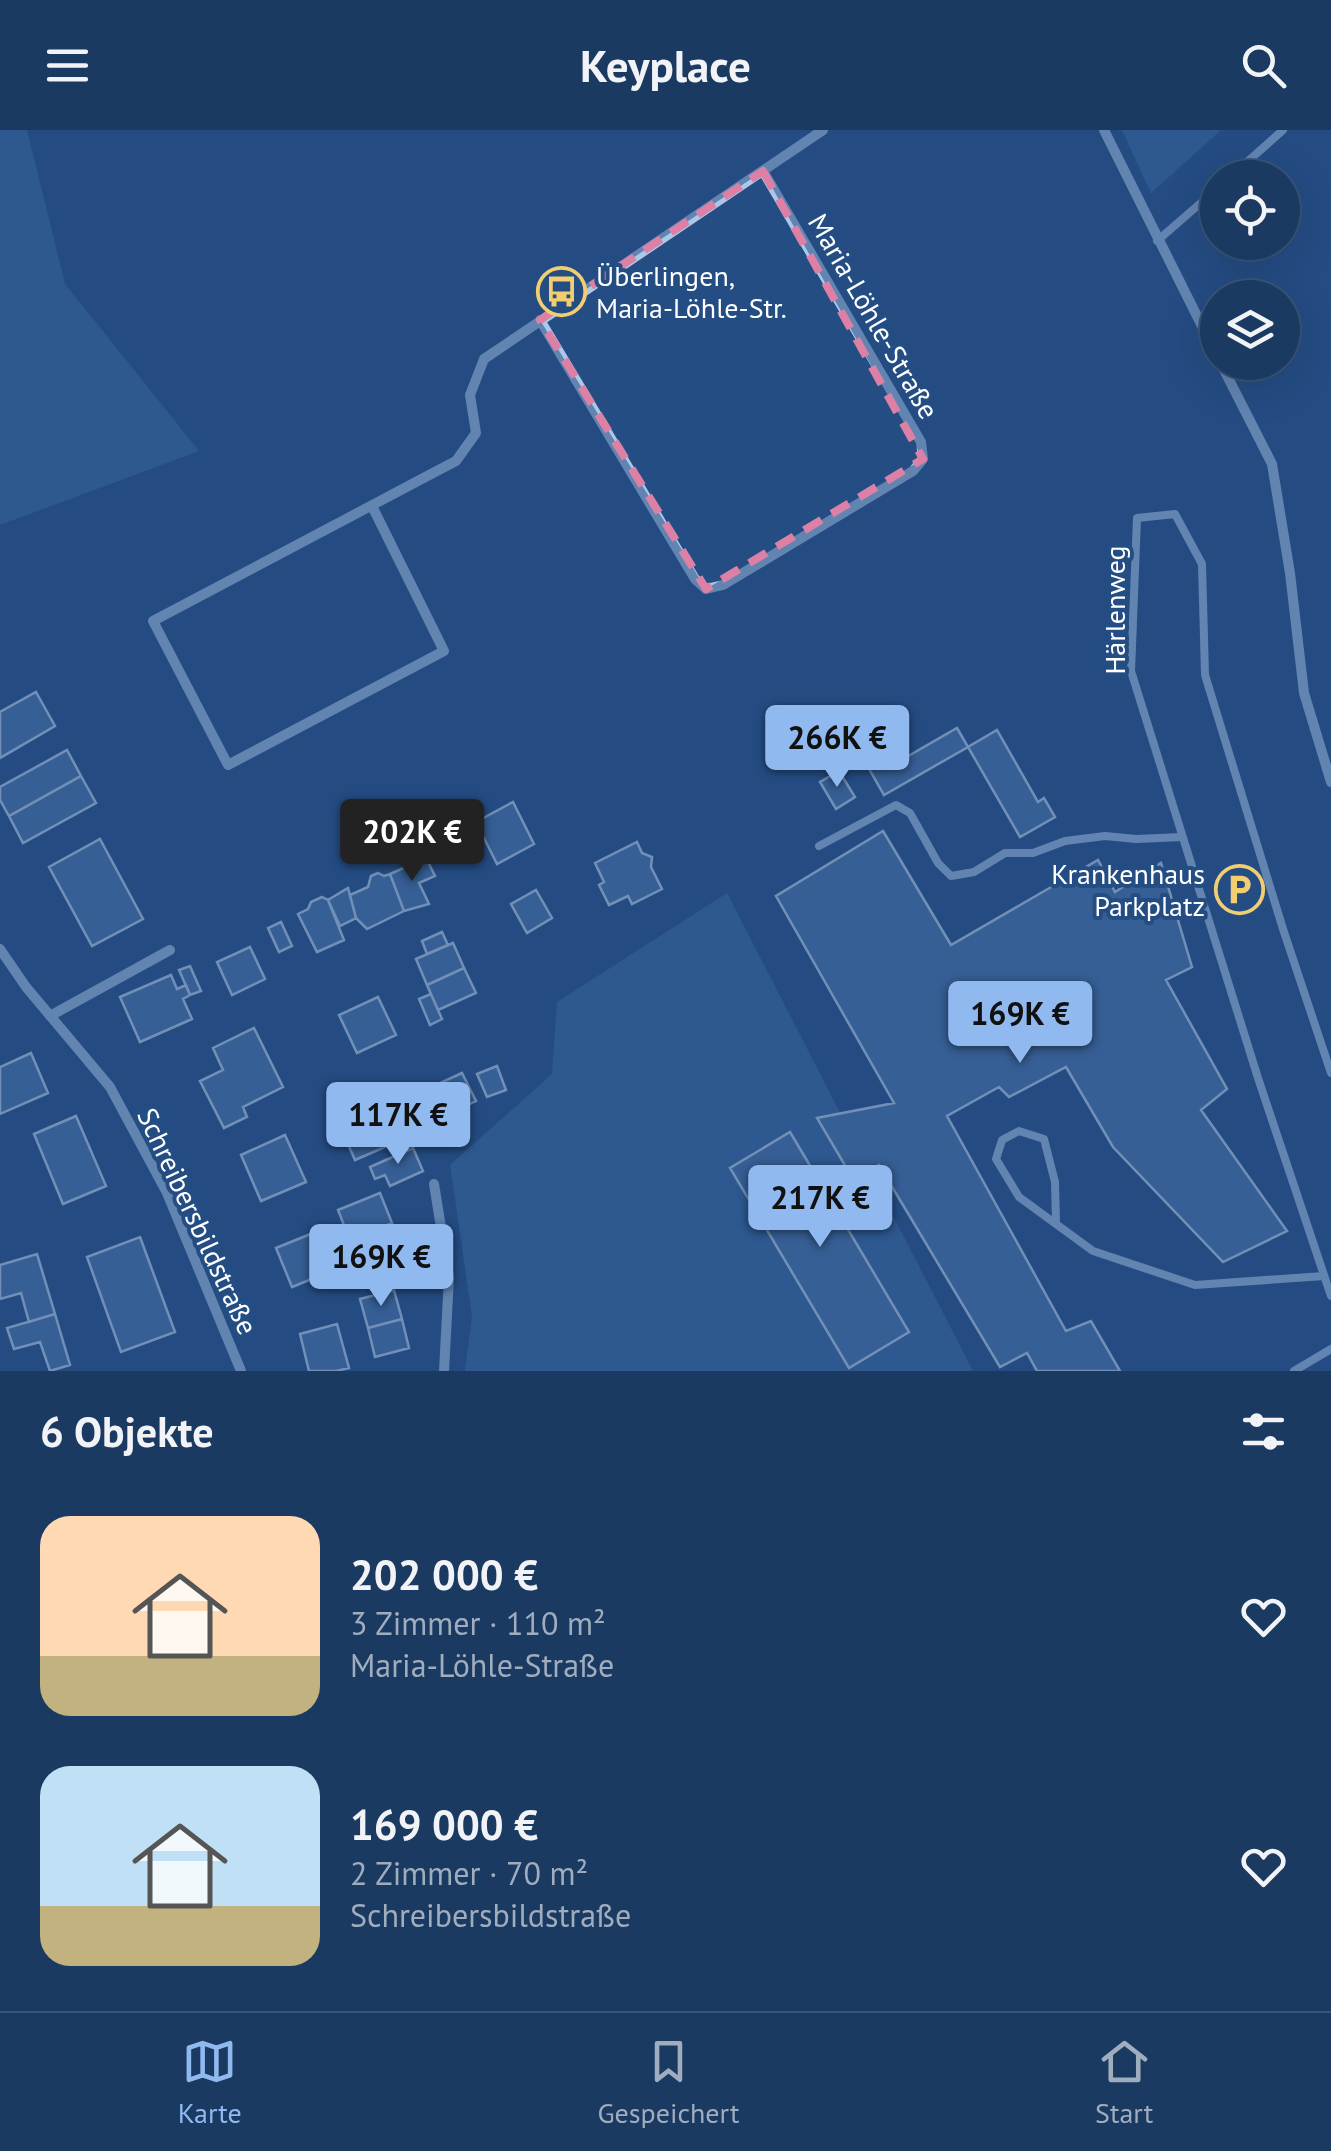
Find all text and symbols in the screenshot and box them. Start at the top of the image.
text: Keyplace [580,36,751,94]
icon: menu [40,38,95,93]
icon: search [1236,38,1291,93]
map controls [1200,160,1300,380]
button: locate [1200,160,1300,260]
street label: Maria-Löhle-Straße [800,207,948,425]
place label: Überlingen, Maria-Löhle-Str. [596,257,787,326]
bus stop icon: Überlingen, Maria-Löhle-Str. [535,265,587,317]
button: layers [1200,280,1300,380]
street label: Härlenweg [1096,545,1133,675]
pin: 266K € [756,705,918,790]
text: 266K € [787,716,887,758]
pin: 202K € [331,799,493,884]
text: 202K € [362,810,462,852]
place label: Krankenhaus Parkplatz [1051,855,1205,924]
parking icon: Krankenhaus Parkplatz [1214,863,1266,915]
pin: 169K € [939,981,1101,1066]
text: 169K € [970,992,1070,1034]
pin: 117K € [317,1082,479,1167]
text: 117K € [348,1093,448,1135]
street label: Schreibersbildstraße [129,1102,267,1340]
pin: 217K € [739,1165,901,1250]
text: 217K € [770,1176,870,1218]
pin: 169K € [300,1224,462,1309]
text: 169K € [331,1235,431,1277]
text: 6 Objekte [40,1404,214,1459]
icon: filters [1236,1404,1291,1459]
text: 202 000 € [350,1547,538,1602]
icon: home [120,1556,240,1676]
icon: heart [1236,1589,1291,1644]
text: 3 Zimmer · 110 m² [350,1602,606,1644]
text: Maria-Löhle-Straße [350,1644,614,1686]
text: 169 000 € [350,1797,538,1852]
icon: home [120,1806,240,1926]
icon: heart [1236,1839,1291,1894]
text: 2 Zimmer · 70 m² [350,1852,588,1894]
text: Schreibersbildstraße [350,1894,631,1936]
tab: Karte [178,2034,242,2131]
tab: Gespeichert [597,2034,739,2131]
tab: Start [1095,2034,1153,2131]

